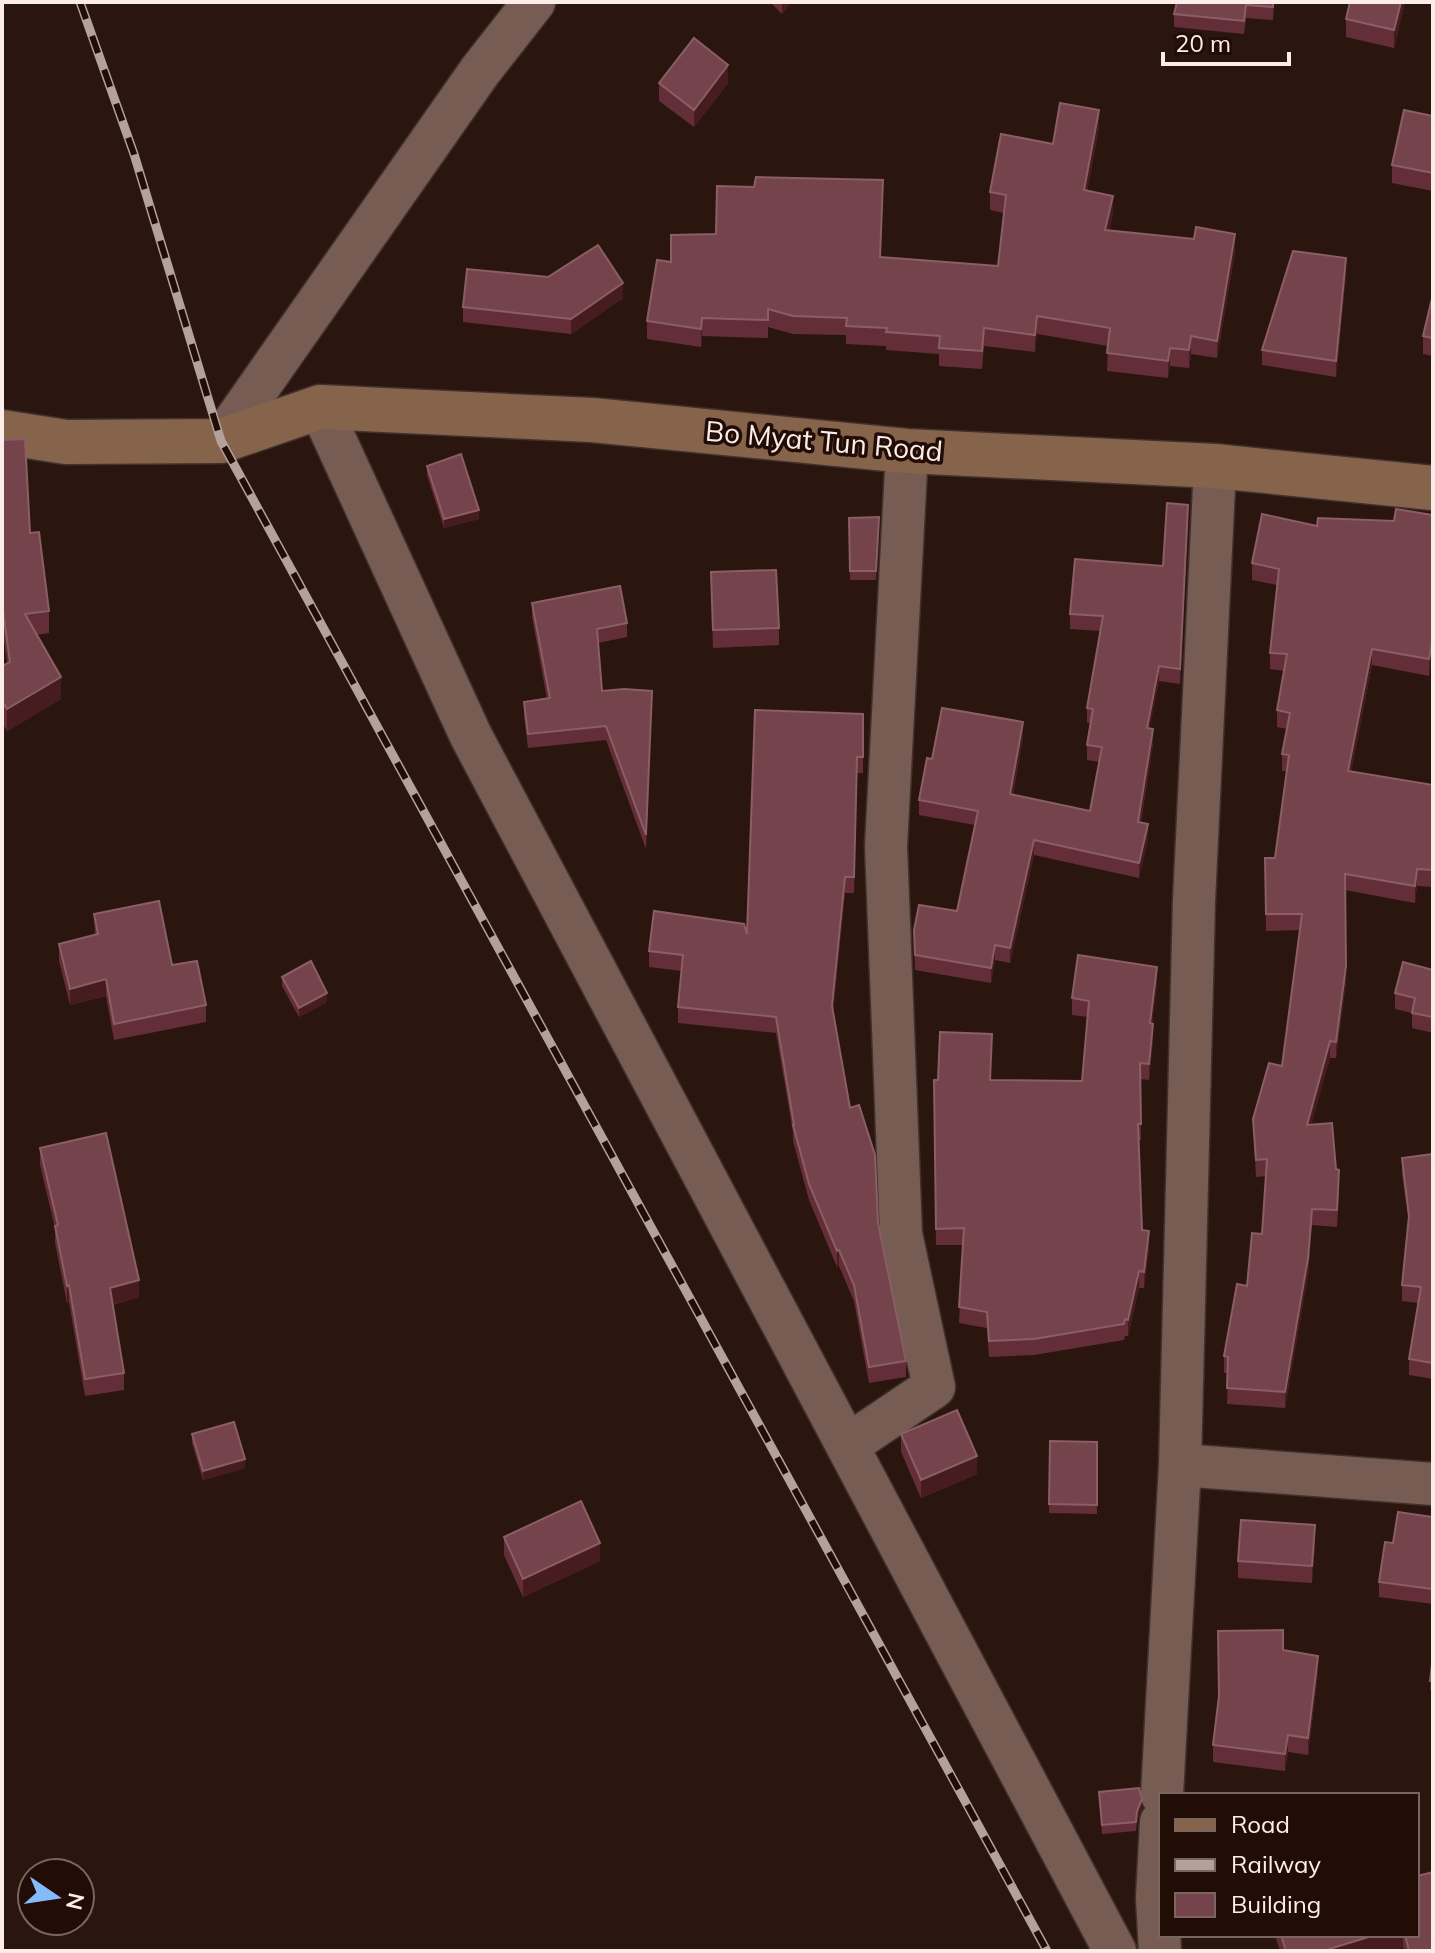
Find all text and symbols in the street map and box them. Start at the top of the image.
scale bar [1163,16,1289,66]
text: 20 m [1175,28,1231,58]
street label: Bo Myat Tun Road [704,413,944,468]
legend [1159,1793,1419,1937]
text: Road [1231,1809,1290,1839]
text: Railway [1231,1849,1321,1879]
north arrow [16,1857,96,1937]
text: Building [1231,1889,1321,1919]
text: N [60,1890,91,1913]

